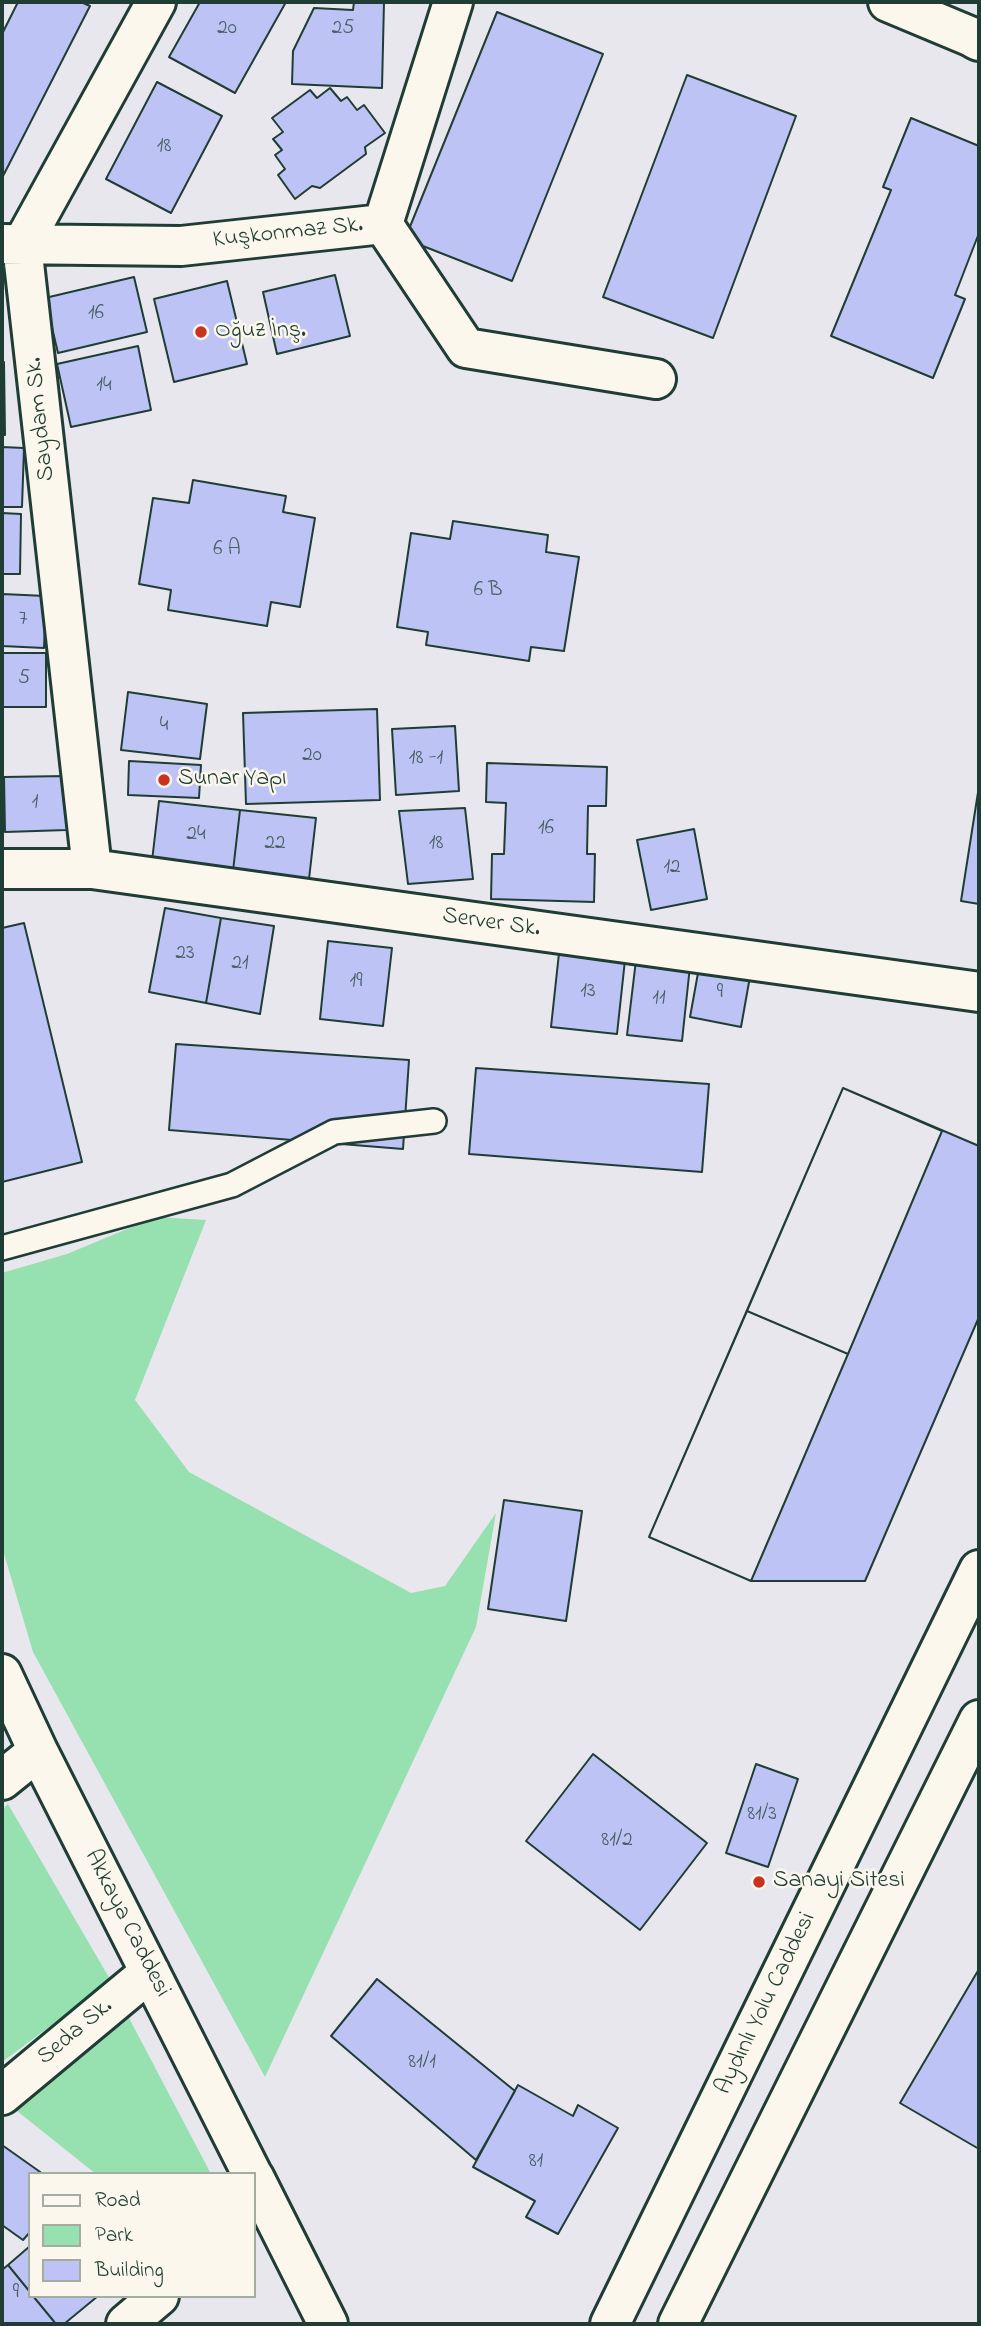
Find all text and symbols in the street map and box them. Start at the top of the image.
house number: 20 [217,17,237,43]
house number: 25 [332,17,354,43]
house number: 18 [157,135,171,161]
street label: Kuşkonmaz Sk. [212,212,364,256]
house number: 16 [88,302,104,328]
place label: Oğuz İnş. [215,318,306,346]
marker: Oğuz İnş. [193,324,209,340]
street label: Saydam Sk. [21,356,63,482]
house number: 14 [96,374,112,400]
house number: 6 A [213,538,241,564]
house number: 6 B [474,579,502,605]
house number: 7 [19,608,27,634]
house number: 5 [18,667,30,693]
house number: 4 [160,714,168,740]
house number: 20 [302,744,322,770]
house number: 18 -1 [409,747,443,773]
place label: Sunar Yapı [178,766,287,794]
marker: Sunar Yapı [156,772,172,788]
house number: 1 [32,791,38,817]
house number: 16 [538,817,554,843]
house number: 24 [186,823,206,849]
house number: 22 [265,832,285,858]
house number: 18 [429,832,443,858]
house number: 12 [663,856,681,882]
street label: Server Sk. [440,903,542,945]
house number: 23 [175,942,195,968]
house number: 21 [231,952,249,978]
house number: 19 [350,970,362,996]
house number: 13 [580,980,596,1006]
house number: 9 [717,981,723,1007]
house number: 11 [652,987,666,1013]
house number: 81/3 [747,1803,777,1829]
house number: 81/2 [601,1829,633,1855]
street label: Akkaya Caddesi [77,1846,175,2002]
place label: Sanayi Sitesi [773,1868,905,1896]
marker: Sanayi Sitesi [751,1874,767,1890]
street label: Aydınlı Yolu Caddesi [710,1908,824,2100]
street label: Seda Sk. [32,1993,120,2073]
house number: 81/1 [408,2051,436,2077]
house number: 81 [529,2150,543,2176]
legend [28,2172,256,2298]
text: Road [95,2186,141,2216]
text: Park [95,2221,133,2251]
text: Building [95,2256,164,2286]
house number: 9 [13,2281,19,2307]

